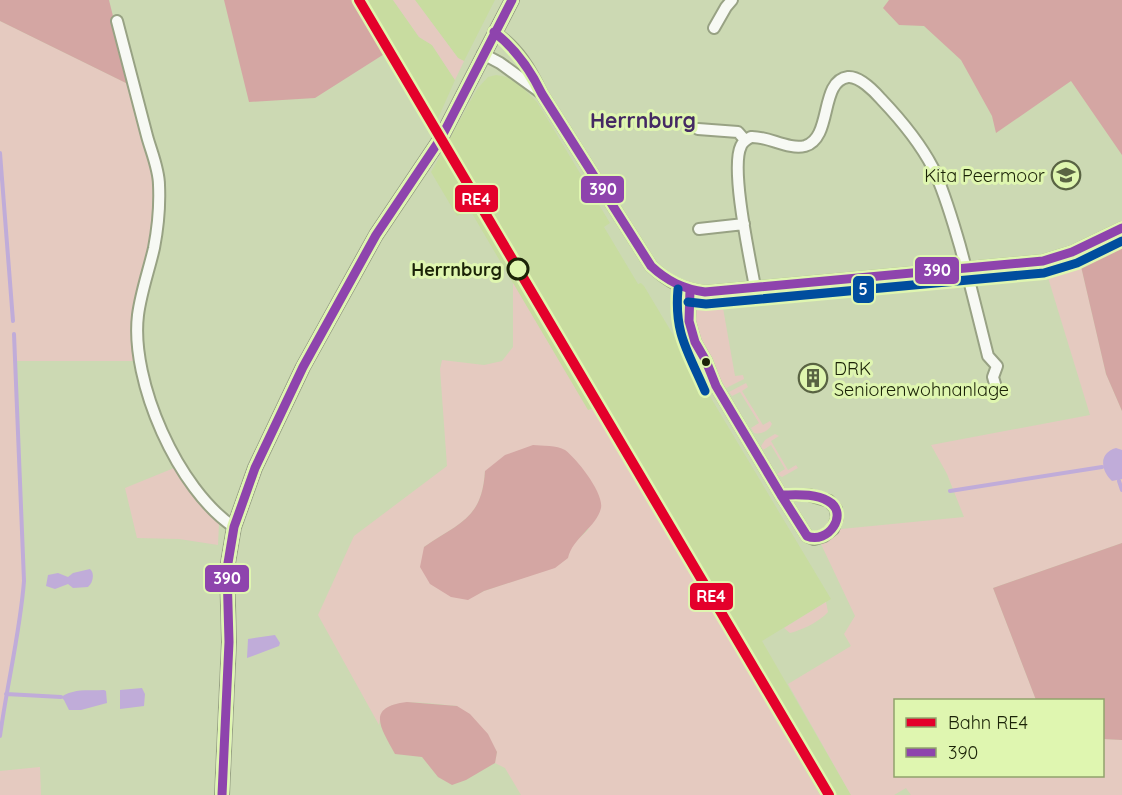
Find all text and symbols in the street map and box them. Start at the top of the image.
district label: Herrnburg [590,107,696,133]
school or university icon: Kita Peermoor [1050,159,1082,191]
place label: Kita Peermoor [924,164,1045,187]
line badge: 390 [580,175,625,204]
text: 390 [589,179,617,199]
line badge: RE4 [454,184,499,213]
text: RE4 [461,189,491,209]
line badge: 390 [914,256,960,285]
place label: Herrnburg [411,258,502,281]
marker: Herrnburg [507,258,529,280]
text: 390 [923,260,951,280]
line badge: 5 [852,275,875,304]
text: 5 [858,279,868,299]
unlabelled marker [700,356,712,368]
place label: DRK Seniorenwohnanlage [834,357,1009,401]
building icon: DRK Seniorenwohnanlage [797,362,829,394]
line badge: 390 [204,564,250,593]
text: 390 [213,568,241,588]
line badge: RE4 [689,582,734,611]
text: RE4 [696,586,726,606]
legend [894,699,1104,777]
text: Bahn RE4 [948,711,1028,734]
text: 390 [948,741,978,764]

